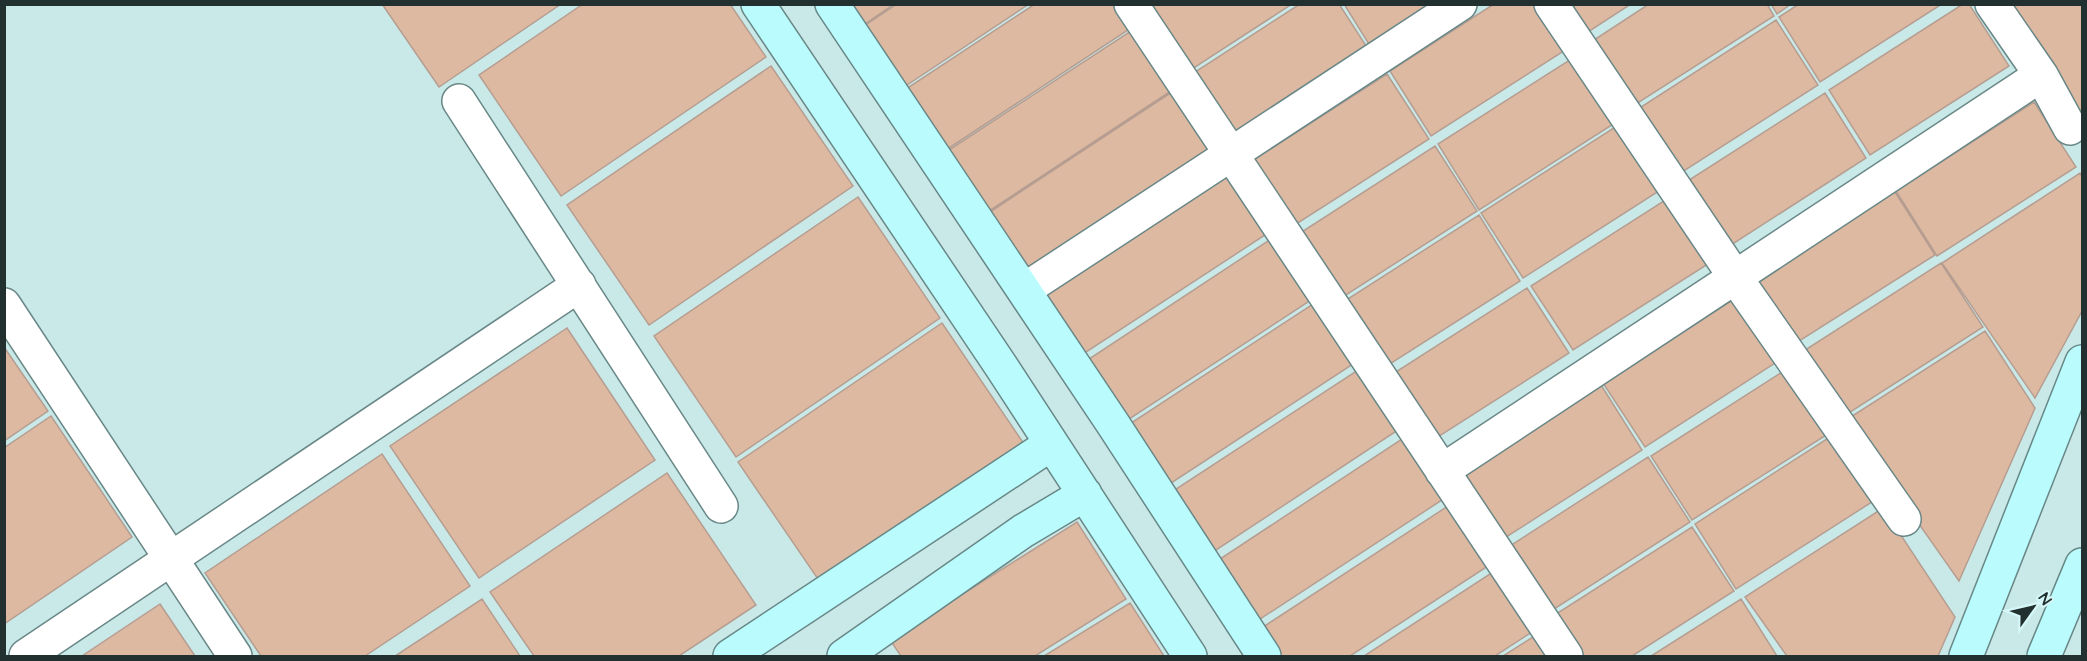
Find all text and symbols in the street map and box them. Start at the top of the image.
north arrow [2003,577,2063,637]
text: N [2034,588,2057,609]

